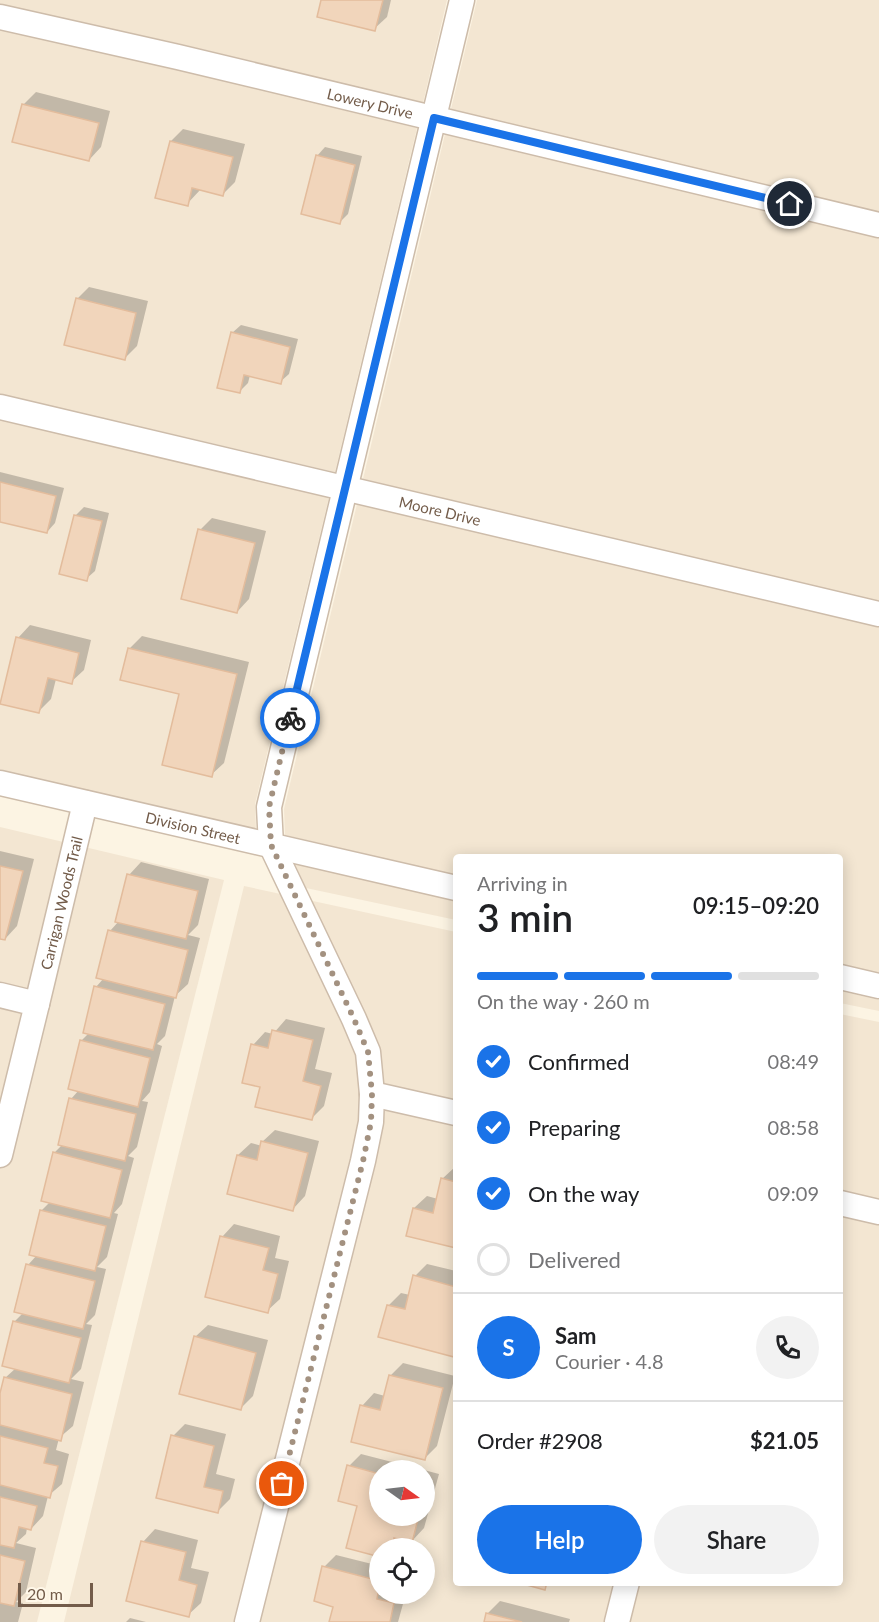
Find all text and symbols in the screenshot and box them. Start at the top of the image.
street label: Lowery Drive [325,84,415,122]
pin [764,178,815,229]
icon: home [773,187,806,220]
street label: Moore Drive [397,492,483,529]
courier [260,688,320,748]
icon: bike [274,702,307,735]
street label: Division Street [144,808,243,847]
street label: Carrigan Woods Trail [37,834,86,971]
text: Arriving in [477,871,568,895]
text: 09:15–09:20 [693,892,819,919]
text: 3 min [477,894,573,940]
text: On the way · 260 m [477,989,650,1013]
icon: check [477,1045,510,1078]
text: Confirmed [528,1048,630,1075]
text: 08:49 [768,1049,819,1073]
icon: check [477,1111,510,1144]
text: Preparing [528,1114,620,1141]
text: 08:58 [768,1115,819,1139]
icon: check [477,1177,510,1210]
text: On the way [528,1180,639,1207]
text: 09:09 [768,1181,819,1205]
text: Delivered [528,1246,621,1273]
button: phone [756,1316,819,1379]
text: Sam [555,1322,597,1349]
text: S [502,1334,515,1361]
text: Courier · 4.8 [555,1349,664,1373]
text: Order #2908 [477,1427,603,1454]
text: $21.05 [750,1427,819,1454]
pin [256,1458,307,1509]
north arrow [369,1460,435,1526]
map controls [369,1460,435,1604]
icon: bag [265,1467,298,1500]
button: Help [477,1505,642,1574]
button: Share [654,1505,819,1574]
button: locate [369,1538,435,1604]
scale bar [18,1580,93,1608]
text: 20 m [27,1584,63,1603]

